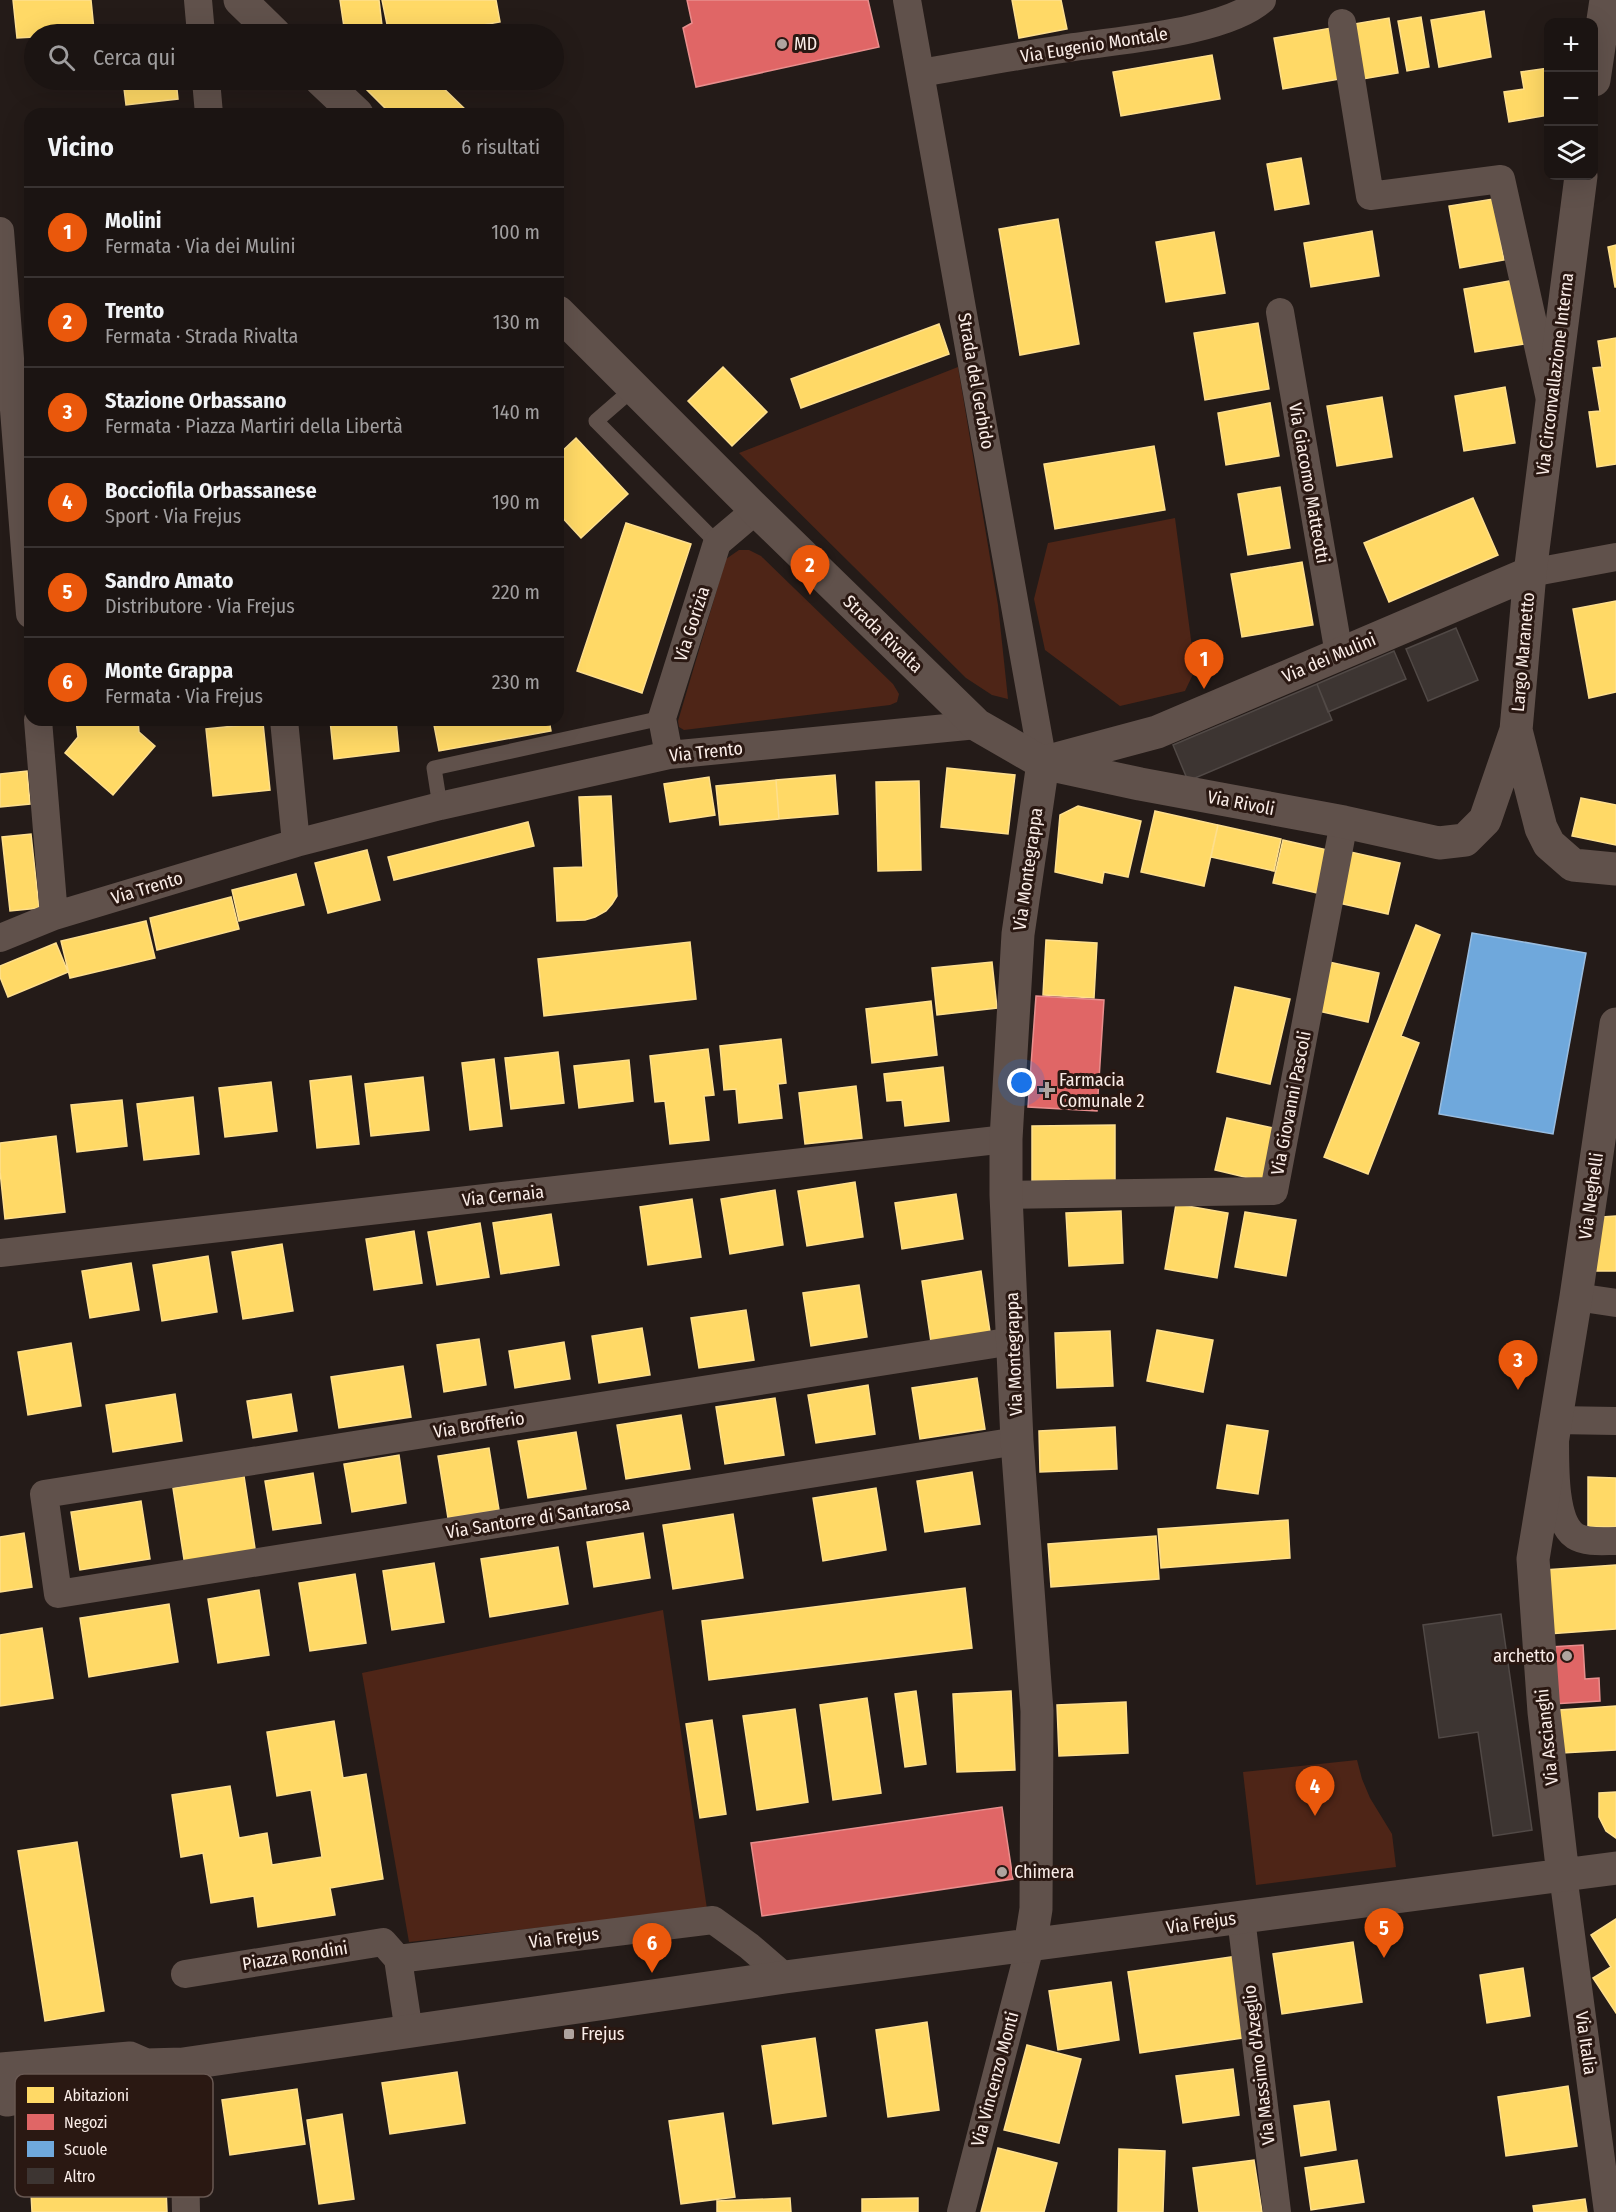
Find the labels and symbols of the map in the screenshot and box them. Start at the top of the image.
street label: Via Eugenio Montale [1019,22,1169,68]
place label: MD [794,33,817,55]
marker: MD [775,37,789,51]
street label: Via Circonvallazione Interna [1532,271,1578,477]
street label: Strada del Gerbido [953,311,999,451]
street label: Via Giacomo Matteotti [1284,401,1334,565]
pin: 2 [790,546,830,595]
street label: Via Gorizia [670,583,715,664]
street label: Strada Rivalta [839,591,928,678]
street label: Largo Maranetto [1507,591,1539,713]
street label: Via dei Mulini [1279,628,1379,688]
pin: 1 [1184,640,1224,689]
street label: Via Trento [668,737,744,767]
street label: Via Rivoli [1206,786,1276,820]
street label: Via Montegrappa [1008,806,1048,932]
street label: Via Trento [108,867,186,909]
street label: Via Giovanni Pascoli [1266,1029,1316,1177]
your location [1007,1068,1036,1097]
place label: Farmacia Comunale 2 [1059,1069,1144,1112]
marker: Farmacia Comunale 2 [1040,1083,1054,1097]
street label: Via Neghelli [1574,1151,1608,1241]
street label: Via Cernaia [461,1181,545,1211]
street label: Via Montegrappa [1001,1292,1027,1416]
pin: 3 [1498,1340,1538,1390]
street label: Via Brofferio [432,1407,526,1443]
street label: Via Santorre di Santarosa [444,1493,632,1543]
place label: archetto [1493,1645,1555,1667]
marker: archetto [1560,1649,1574,1663]
street label: Via Ascianghi [1531,1688,1563,1786]
pin: 4 [1296,1766,1334,1816]
place label: Chimera [1014,1861,1074,1883]
marker: Chimera [995,1865,1009,1879]
street label: Via Frejus [1165,1907,1238,1939]
pin: 5 [1364,1908,1404,1958]
street label: Via Frejus [528,1923,601,1953]
pin: 6 [632,1924,672,1973]
street label: Piazza Rondini [241,1937,349,1975]
street label: Via Massimo d'Azeglio [1238,1984,1280,2146]
street label: Via Vincenzo Monti [966,2009,1024,2149]
street label: Via Italia [1571,2010,1601,2076]
place label: Frejus [581,2023,625,2045]
marker: Frejus [562,2027,576,2041]
legend [15,2074,213,2197]
text: Abitazioni [64,2086,129,2105]
text: Negozi [64,2113,108,2132]
text: Scuole [64,2140,108,2159]
text: Altro [64,2167,95,2186]

